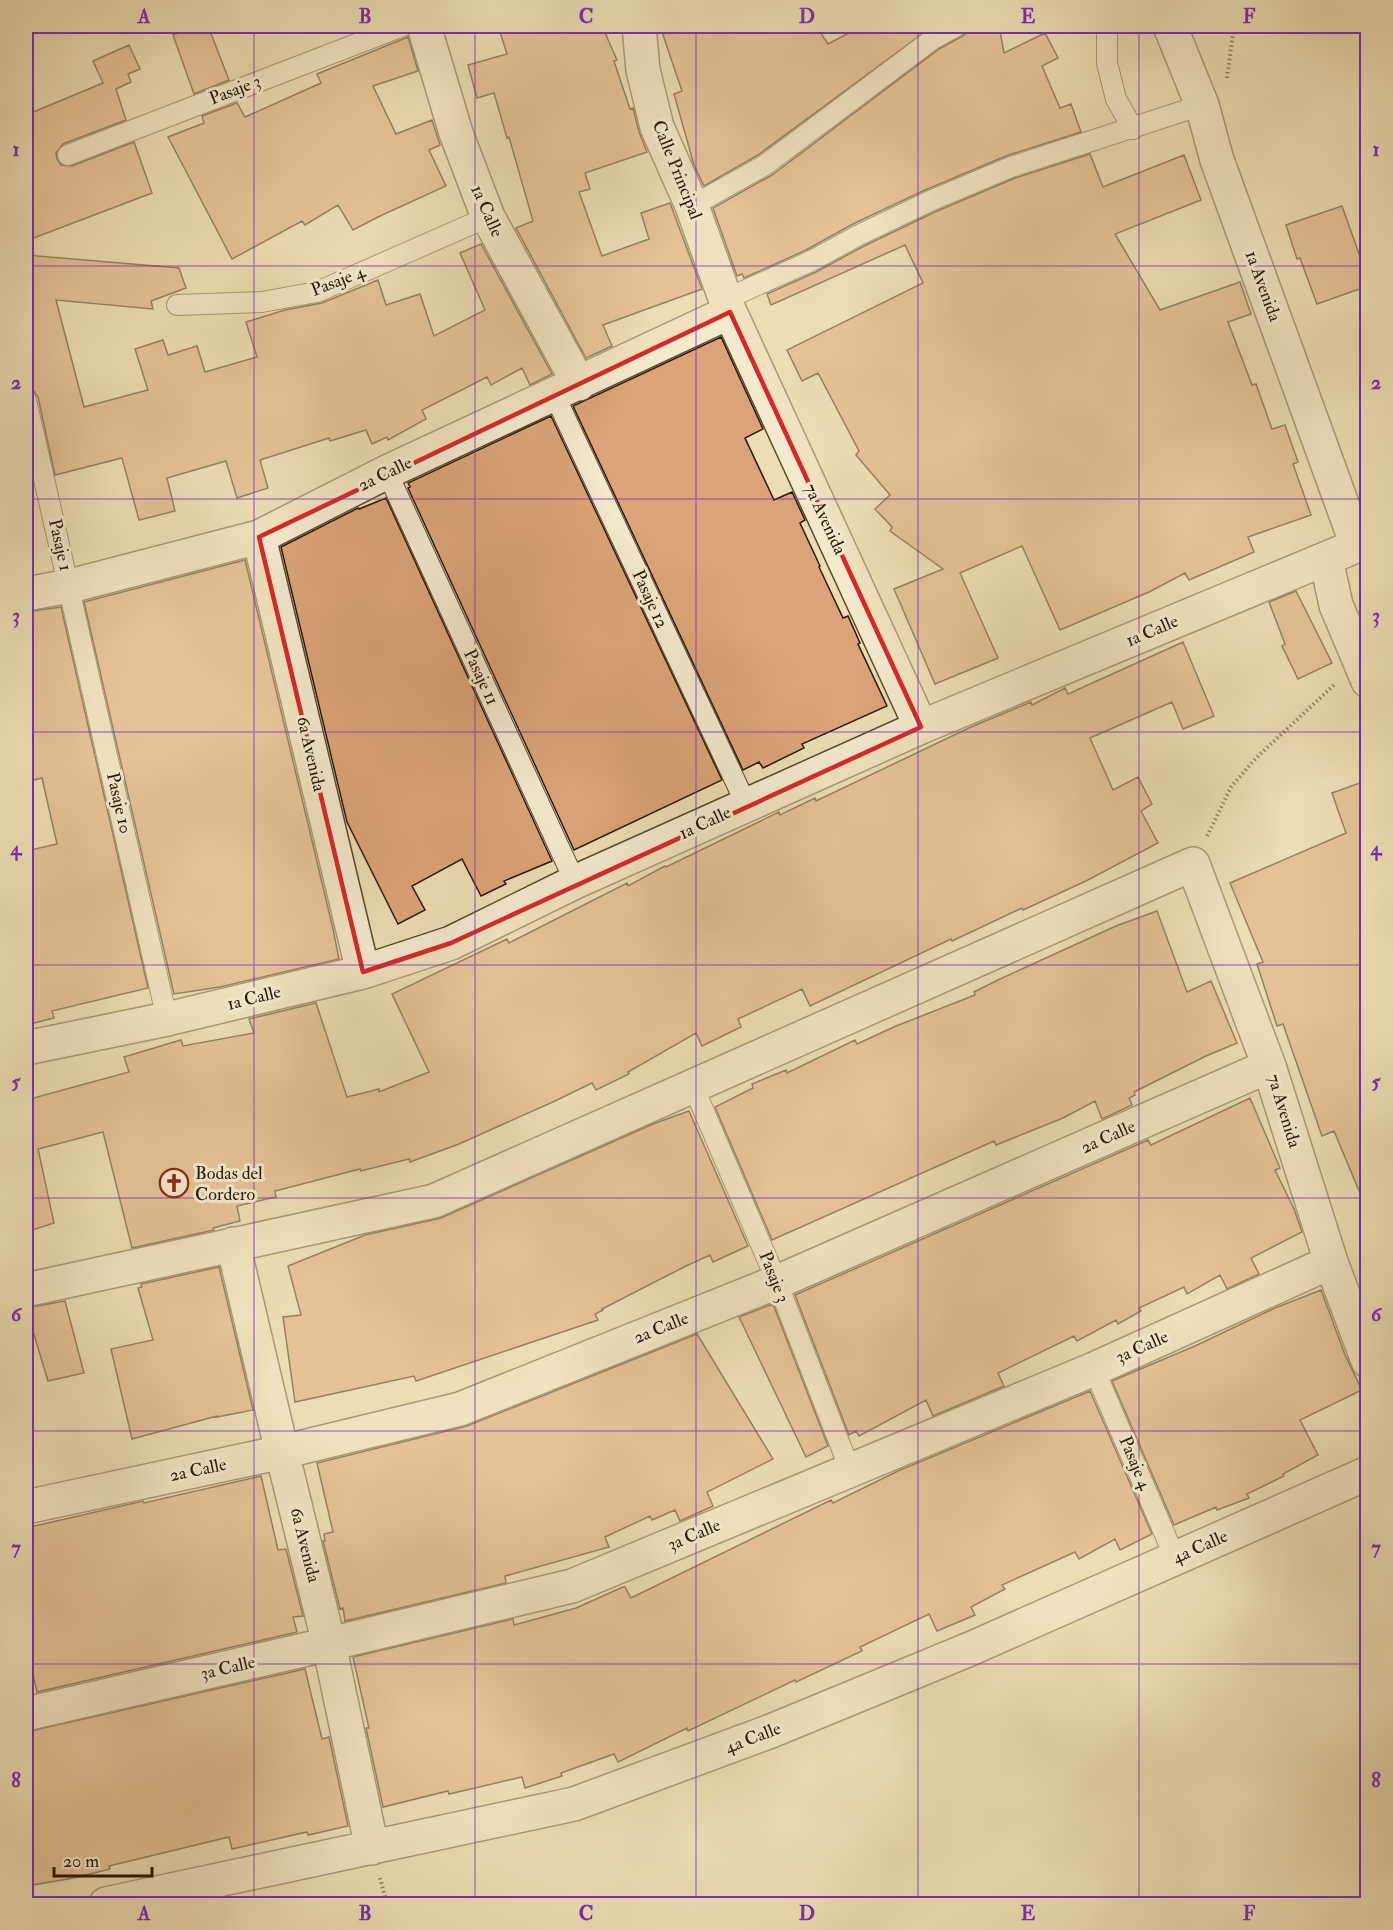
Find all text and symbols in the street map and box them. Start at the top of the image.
text: A [137,4,151,29]
text: B [358,4,372,29]
text: C [579,4,593,29]
text: D [799,4,815,29]
text: E [1021,4,1036,29]
text: F [1243,4,1256,29]
street label: Pasaje 3 [206,70,264,110]
street label: Calle Principal [647,117,708,223]
text: 1 [12,137,20,162]
text: 1 [1372,137,1380,162]
street label: 1a Calle [465,181,509,241]
street label: 1a Avenida [1240,247,1287,325]
street label: Pasaje 4 [308,260,370,302]
text: 2 [11,370,21,395]
text: 2 [1371,370,1381,395]
street label: 2a Calle [354,451,416,497]
street label: 7a Avenida [799,480,852,559]
street label: Pasaje 1 [43,517,77,573]
street label: Pasaje 12 [626,566,674,632]
text: 3 [12,603,20,628]
text: 3 [1372,603,1380,628]
street label: 1a Calle [1122,610,1182,652]
street label: Pasaje 11 [458,645,504,709]
street label: 6a Avenida [291,714,331,794]
street label: Pasaje 10 [101,770,137,836]
street label: 1a Calle [675,801,735,845]
text: 4 [10,836,23,861]
text: 4 [1370,836,1383,861]
street label: 1a Calle [225,980,284,1016]
text: 5 [12,1069,22,1094]
text: 5 [1372,1069,1382,1094]
street label: 7a Avenida [1262,1071,1306,1151]
street label: 2a Calle [1077,1115,1139,1159]
place label: Bodas del Cordero [195,1162,263,1206]
church icon: Bodas del Cordero [158,1167,190,1199]
street label: Pasaje 3 [753,1248,795,1306]
text: 6 [11,1302,23,1327]
text: 6 [1371,1302,1383,1327]
street label: 2a Calle [630,1306,692,1349]
street label: 3a Calle [1112,1325,1172,1369]
street label: Pasaje 4 [1113,1433,1157,1495]
street label: 2a Calle [167,1453,229,1487]
street label: 6a Avenida [285,1505,326,1586]
street label: 3a Calle [664,1513,724,1556]
street label: 4a Calle [1169,1524,1232,1569]
text: 7 [11,1535,21,1560]
text: 7 [1371,1535,1381,1560]
street label: 3a Calle [198,1650,258,1685]
street label: 4a Calle [722,1717,785,1759]
text: 8 [11,1768,21,1793]
text: 8 [1371,1768,1381,1793]
scale bar [54,1840,152,1878]
text: 20 m [63,1850,99,1873]
text: A [137,1901,151,1926]
text: B [358,1901,372,1926]
text: C [579,1901,593,1926]
text: D [799,1901,815,1926]
text: E [1021,1901,1036,1926]
text: F [1243,1901,1256,1926]

